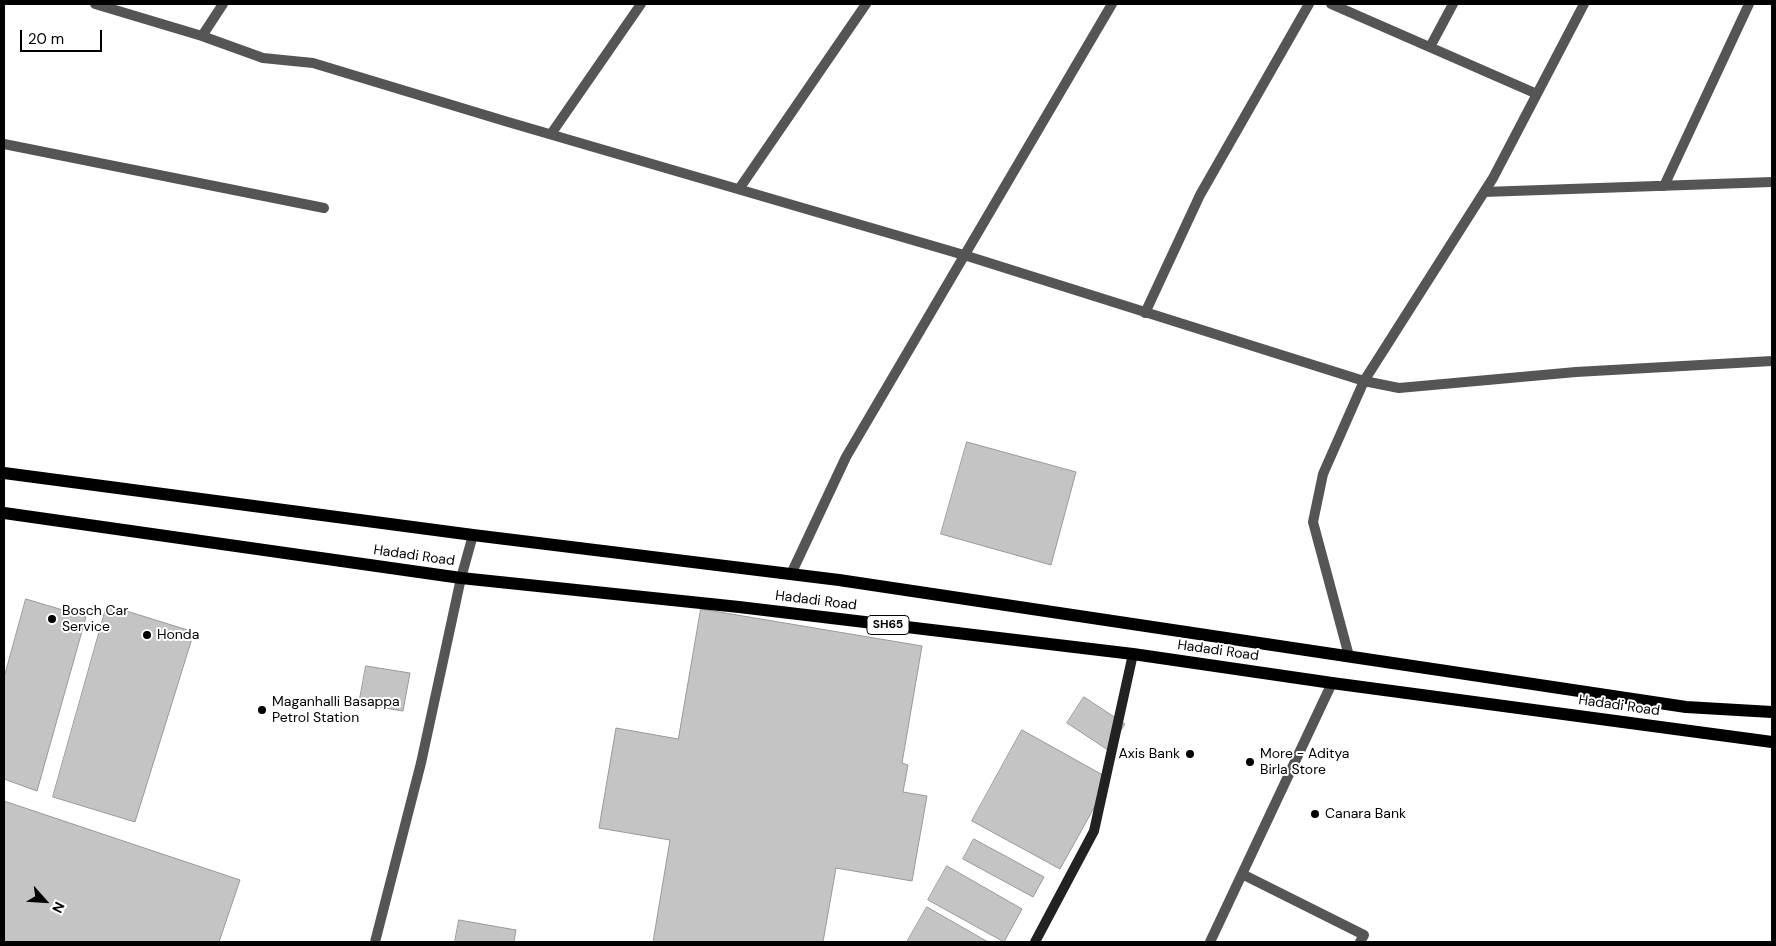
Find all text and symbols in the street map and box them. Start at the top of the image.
scale bar [22,20,105,52]
text: 20 m [28,29,64,49]
street label: Hadadi Road [372,542,456,570]
street label: Hadadi Road [774,588,858,614]
place label: Bosch Car Service [62,603,128,636]
marker: Bosch Car Service [46,613,58,625]
road number: SH65 [867,616,909,634]
place label: Honda [157,627,199,643]
marker: Honda [141,629,153,641]
street label: Hadadi Road [1176,637,1260,665]
street label: Hadadi Road [1577,692,1661,720]
place label: Maganhalli Basappa Petrol Station [272,694,400,726]
marker: Maganhalli Basappa Petrol Station [256,704,268,716]
place label: Axis Bank [1118,746,1180,762]
place label: More - Aditya Birla Store [1260,746,1349,779]
marker: Axis Bank [1184,748,1196,760]
marker: More - Aditya Birla Store [1244,756,1256,768]
place label: Canara Bank [1325,806,1406,822]
marker: Canara Bank [1309,808,1321,820]
north arrow [20,876,70,926]
text: N [48,899,69,916]

